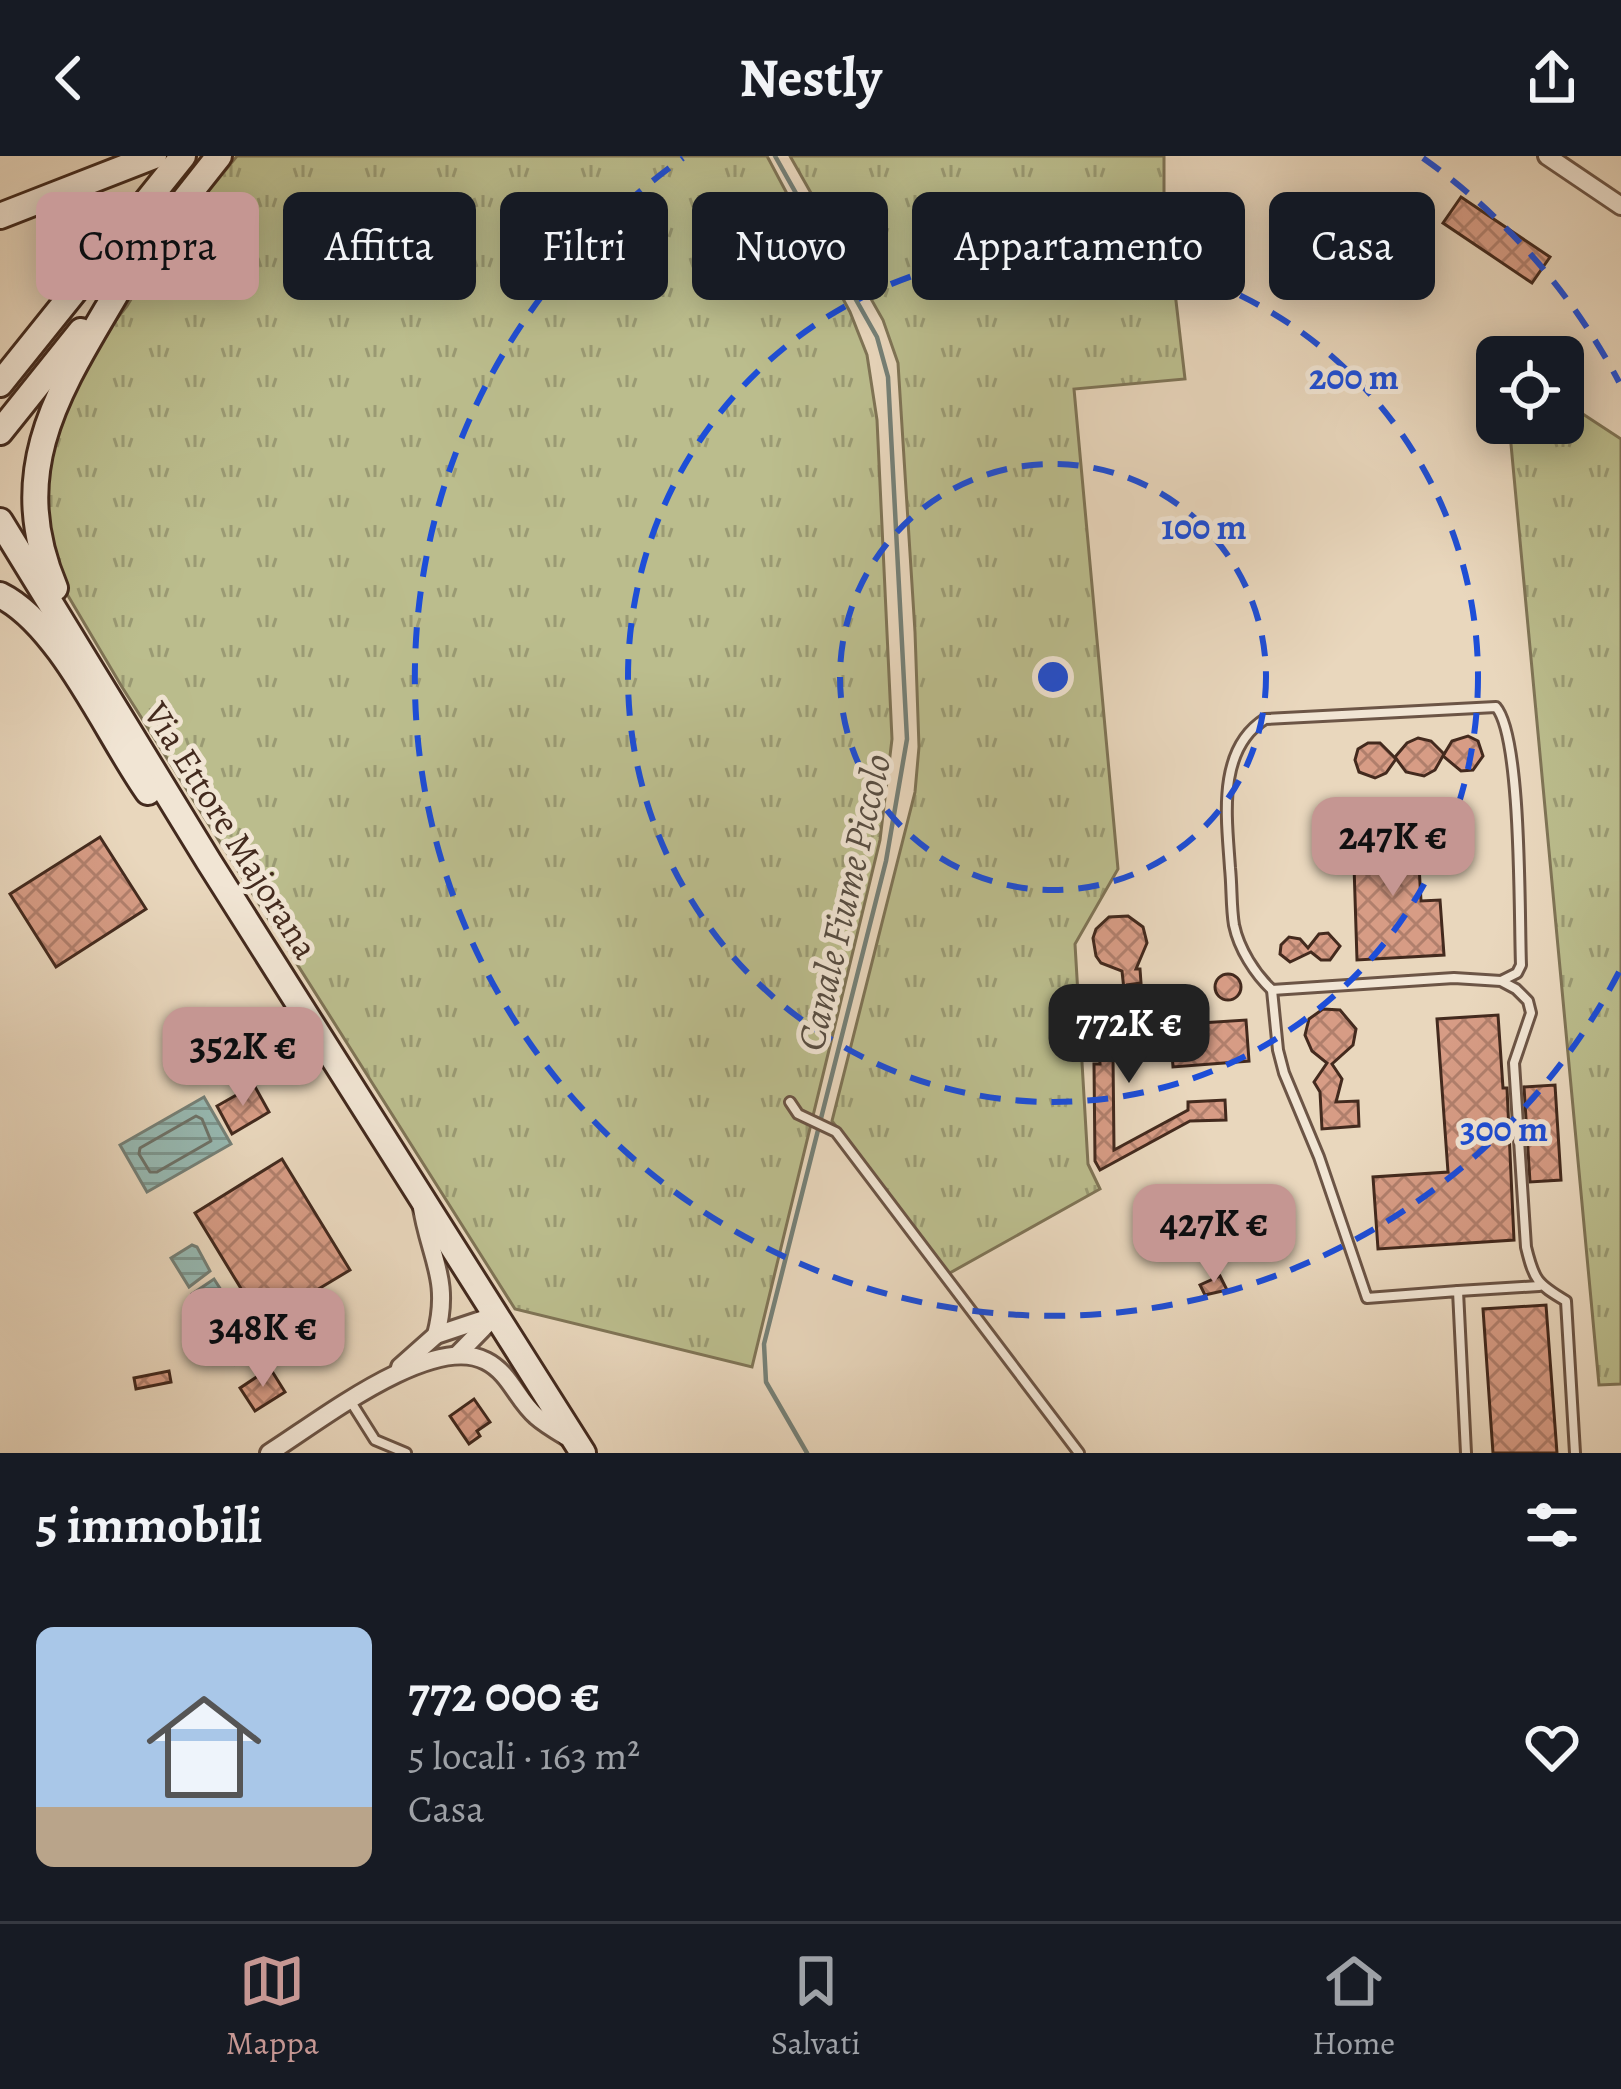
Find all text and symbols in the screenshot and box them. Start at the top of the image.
text: Nestly [739,41,882,115]
icon: back [36,45,102,111]
icon: share [1519,45,1585,111]
chip: Compra [36,192,259,300]
chip: Affitta [283,192,476,300]
chip: Filtri [500,192,668,300]
chip: Nuovo [692,192,888,300]
chip: Appartamento [912,192,1245,300]
chip: Casa [1269,192,1435,300]
map controls [1476,336,1584,444]
button: locate [1476,336,1584,444]
text: 200 m [1309,352,1399,401]
text: 100 m [1161,502,1247,551]
centre of rings [1032,656,1074,698]
street label: Via Ettore Majorana [132,691,331,968]
water label: Canale Fiume Piccolo [784,749,903,1056]
pin: 247K € [1295,797,1491,899]
text: 247K € [1339,809,1447,862]
pin: 772K € [1031,984,1227,1086]
text: 772K € [1076,996,1182,1049]
pin: 352K € [145,1007,341,1109]
text: 352K € [189,1019,297,1072]
text: 300 m [1460,1104,1548,1153]
pin: 427K € [1116,1184,1312,1286]
text: 427K € [1160,1196,1268,1249]
pin: 348K € [165,1288,361,1390]
text: 348K € [209,1300,317,1353]
text: 5 immobili [36,1490,263,1560]
icon: filters [1519,1492,1585,1558]
text: 772 000 € [408,1659,600,1729]
icon: home [132,1675,276,1819]
icon: heart [1519,1714,1585,1780]
text: 5 locali · 163 m² [408,1729,640,1782]
text: Casa [408,1782,484,1835]
tab: Mappa [226,1948,319,2065]
tab: Salvati [771,1948,861,2065]
tab: Home [1312,1948,1395,2065]

